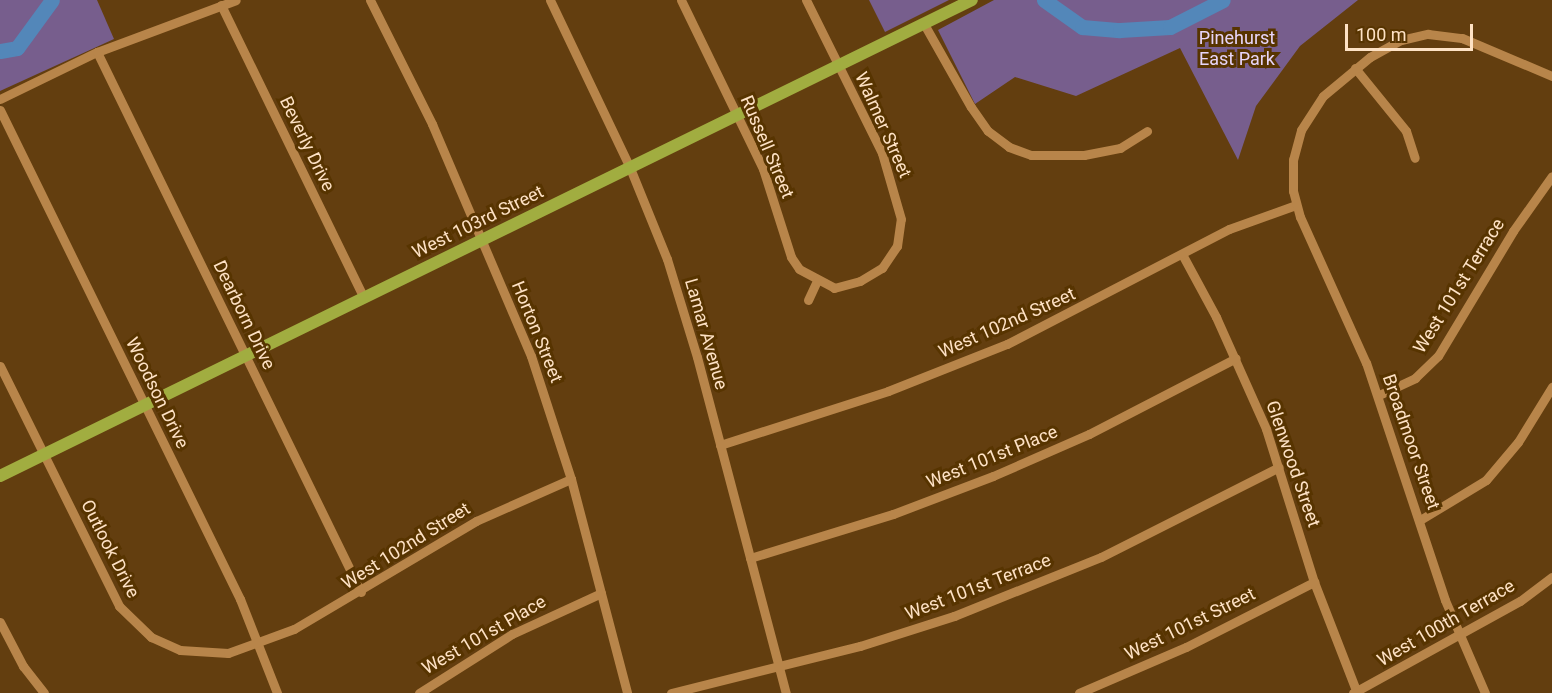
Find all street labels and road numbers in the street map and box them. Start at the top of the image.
street label: Walmer Street [850,69,916,181]
street label: Russell Street [736,92,798,202]
street label: Beverly Drive [275,93,339,195]
street label: West 103rd Street [409,181,547,263]
street label: West 101st Terrace [1409,215,1509,357]
street label: Dearborn Drive [208,257,280,373]
street label: Lamar Avenue [680,276,732,392]
street label: Horton Street [507,278,567,386]
street label: West 102nd Street [935,283,1079,363]
street label: Woodson Drive [121,334,193,452]
street label: Broadmoor Street [1378,371,1444,513]
street label: Glenwood Street [1261,398,1325,530]
street label: West 101st Place [923,421,1061,493]
street label: Outlook Drive [76,496,144,602]
street label: West 102nd Street [338,498,474,594]
street label: West 101st Terrace [902,549,1054,625]
street label: West 100th Terrace [1373,575,1519,671]
street label: West 101st Street [1121,583,1259,665]
street label: West 101st Place [418,591,550,679]

